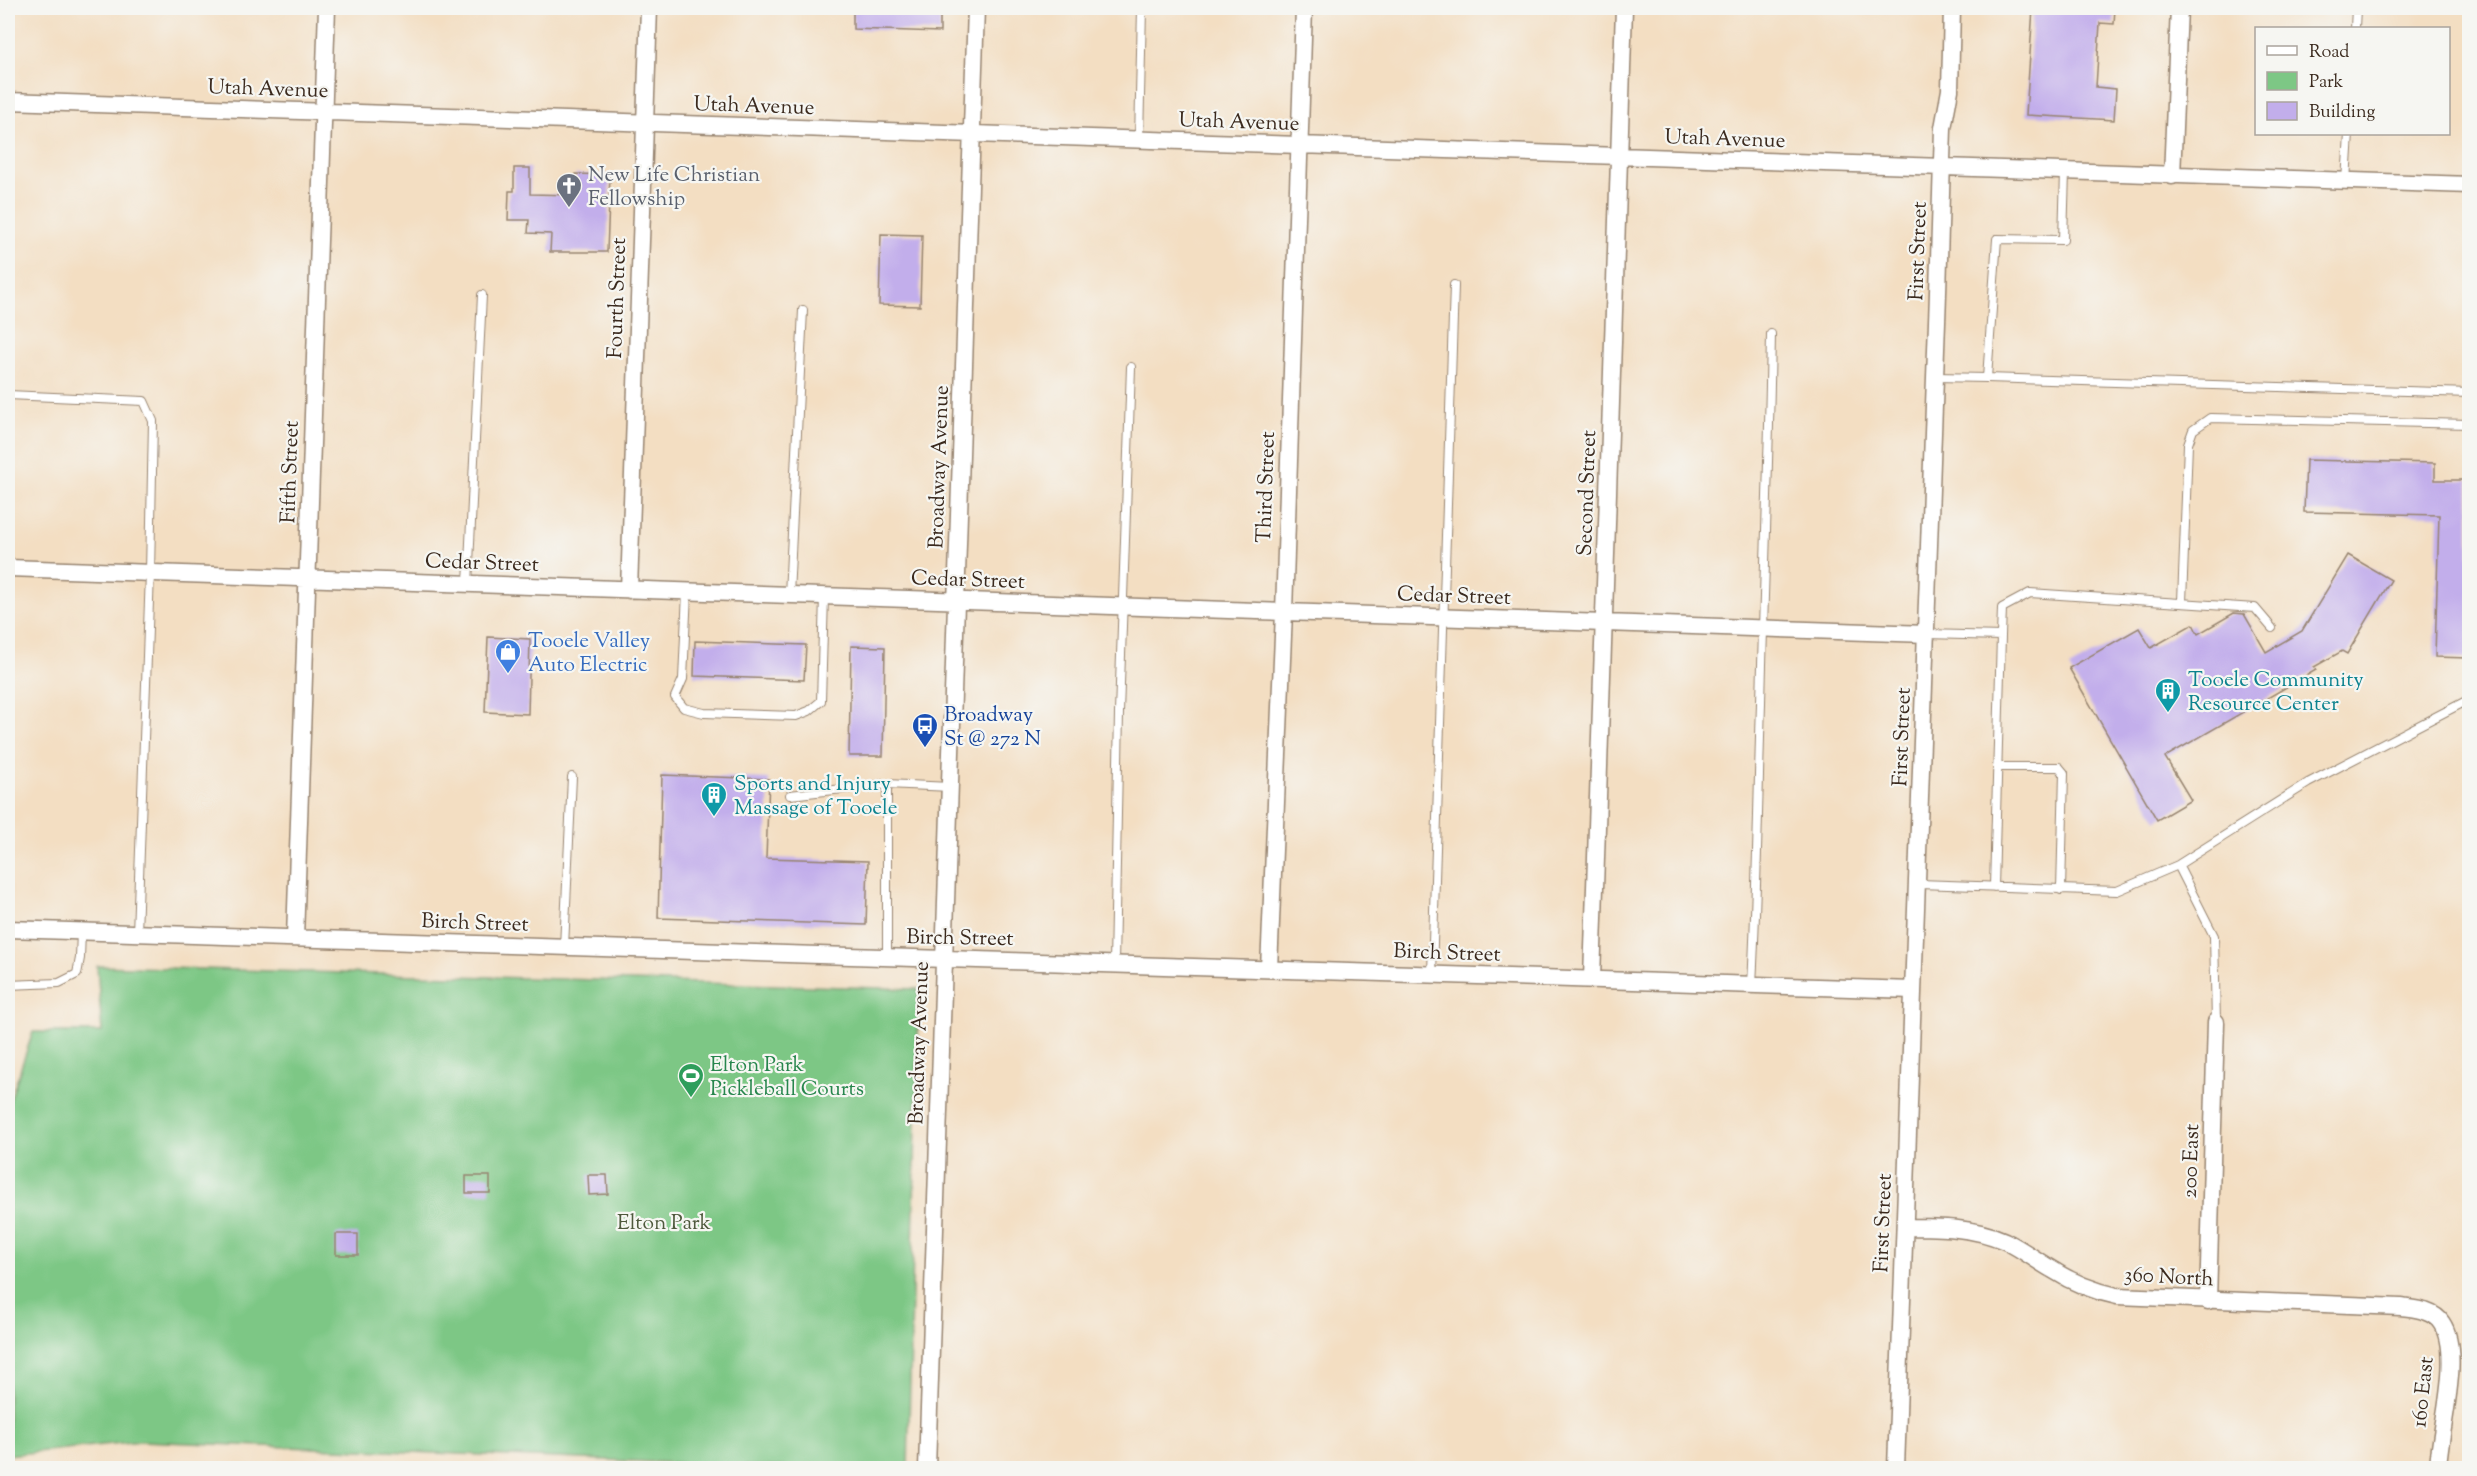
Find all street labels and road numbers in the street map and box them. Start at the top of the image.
street label: Utah Avenue [207,73,329,107]
street label: Utah Avenue [693,90,815,124]
street label: Utah Avenue [1178,106,1300,140]
street label: Utah Avenue [1664,123,1786,157]
street label: First Street [1902,201,1936,301]
street label: Fourth Street [601,237,635,359]
street label: Broadway Avenue [922,385,958,549]
street label: Fifth Street [274,420,308,524]
street label: Second Street [1571,430,1605,557]
street label: Third Street [1250,431,1284,543]
street label: Cedar Street [424,547,539,581]
street label: Cedar Street [910,564,1025,598]
street label: Cedar Street [1396,580,1511,614]
street label: First Street [1886,687,1920,787]
street label: Birch Street [421,907,529,941]
street label: Birch Street [906,923,1014,955]
street label: Birch Street [1393,937,1501,971]
street label: Broadway Avenue [902,961,938,1125]
street label: 200 East [2176,1123,2208,1199]
street label: First Street [1867,1173,1901,1273]
street label: 360 North [2123,1261,2214,1295]
street label: 160 East [2405,1355,2443,1429]

